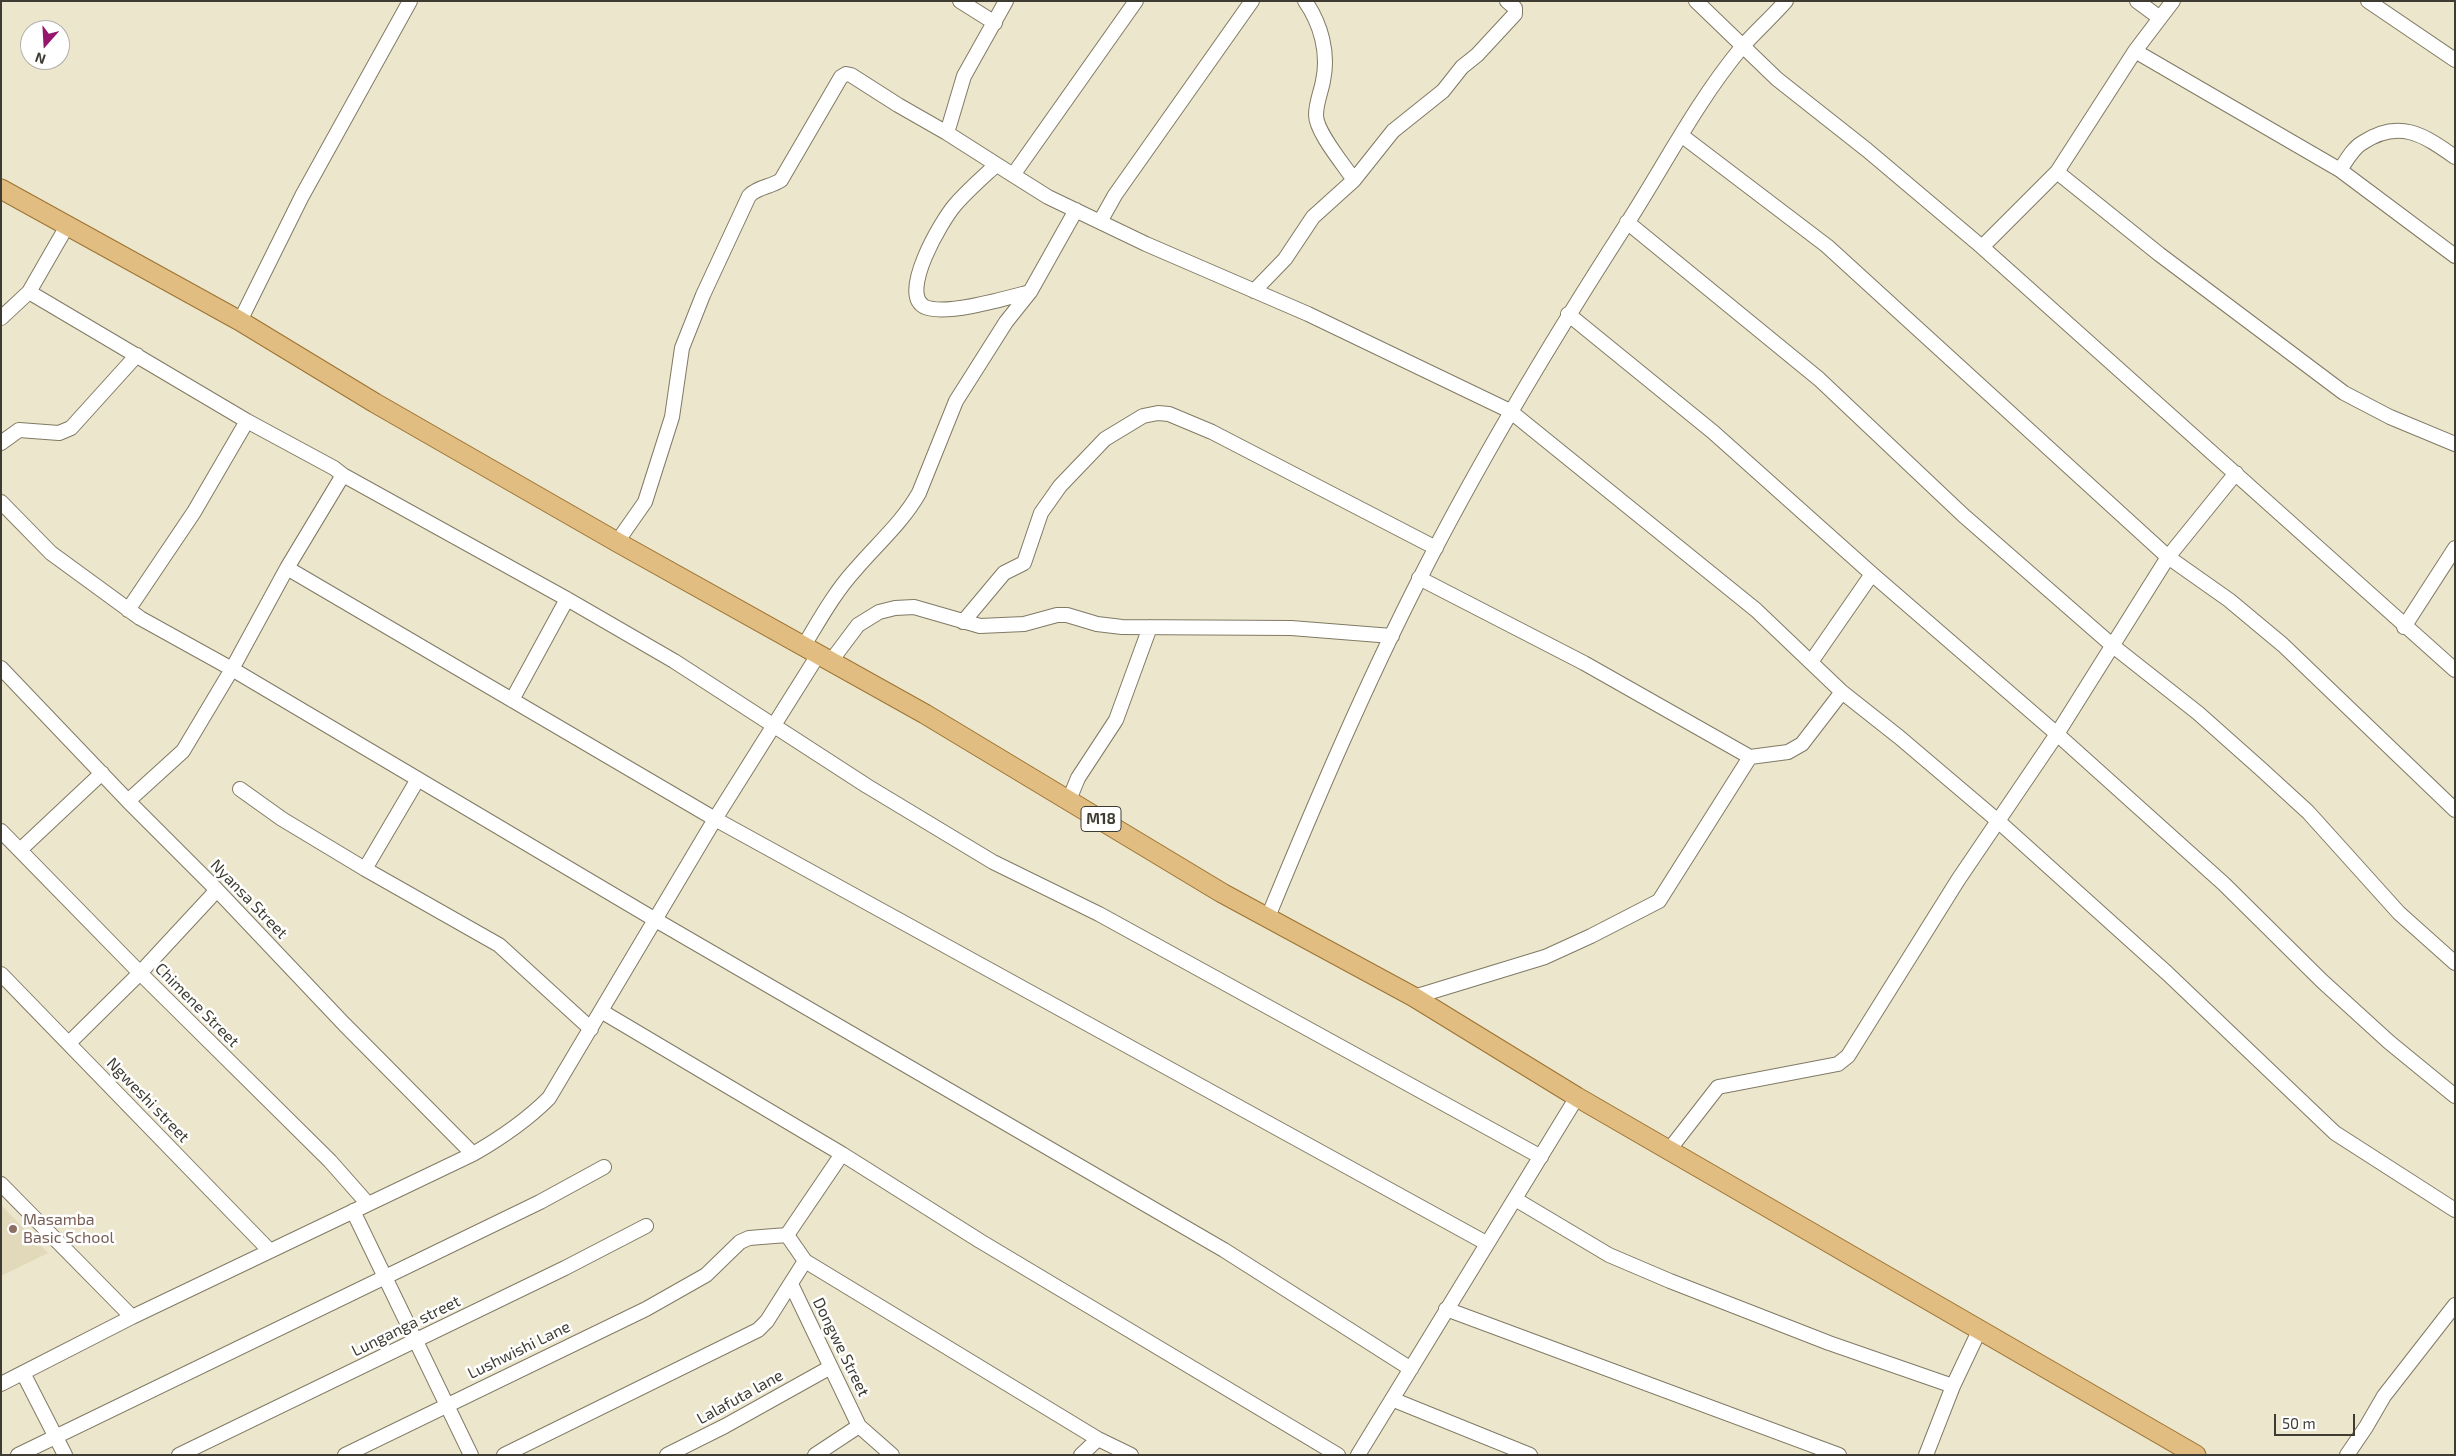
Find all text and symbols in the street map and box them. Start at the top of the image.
north arrow [20,20,70,70]
text: N [33,49,48,68]
road number: M18 [1081,806,1121,832]
street label: Nyansa Street [206,855,292,943]
street label: Chimene Street [151,959,243,1051]
street label: Ngweshi street [103,1054,193,1146]
place label: Masamba Basic School [23,1210,114,1248]
marker: Masamba Basic School [7,1223,19,1235]
street label: Lunganga street [349,1291,463,1361]
street label: Dongwe Street [809,1294,873,1400]
street label: Lushwishi Lane [465,1317,573,1383]
street label: Lalafuta lane [694,1365,786,1429]
scale bar [2276,1404,2357,1436]
text: 50 m [2282,1414,2316,1432]

